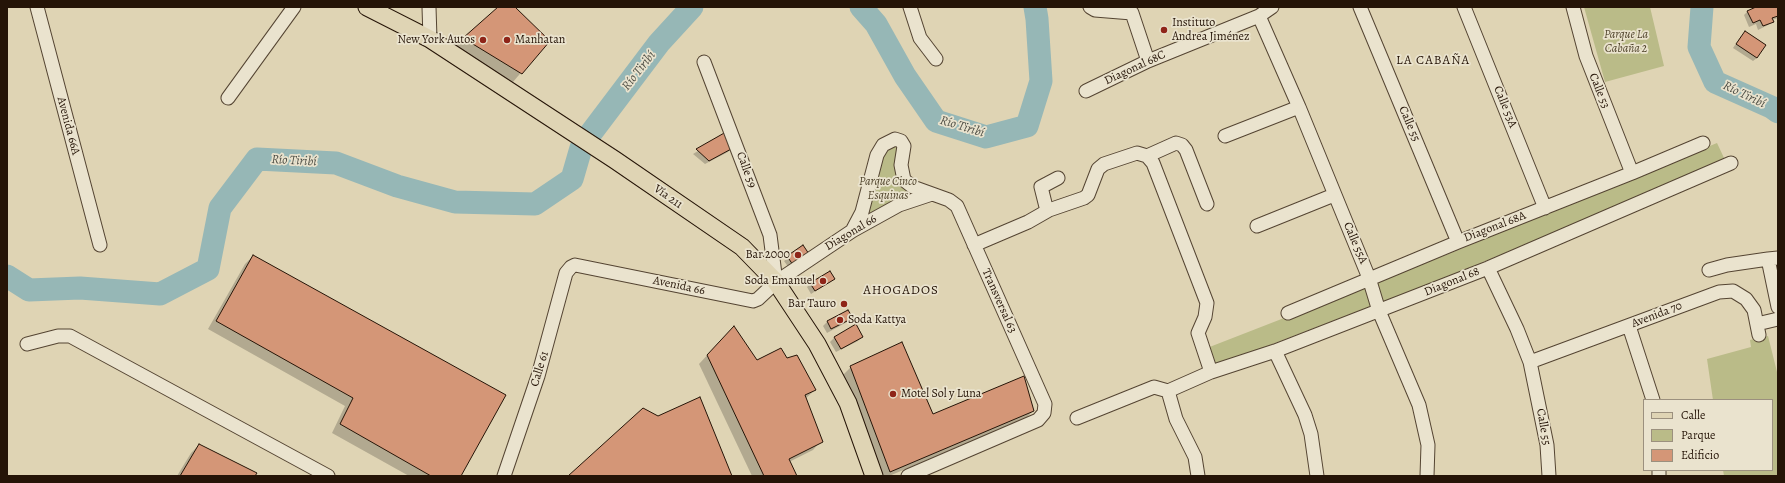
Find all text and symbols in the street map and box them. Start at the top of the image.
place label: Instituto Andrea Jiménez [1172,16,1250,44]
marker: Instituto Andrea Jiménez [1159,25,1169,35]
park label: Parque La Cabaña 2 [1604,28,1648,56]
place label: New York Autos [397,33,475,47]
place label: Manhatan [515,33,565,47]
marker: New York Autos [478,35,488,45]
marker: Manhatan [502,35,512,45]
water label: Río Tiribí [619,48,659,94]
street label: Diagonal 68C [1102,48,1168,88]
district label: LA CABAÑA [1396,53,1470,69]
street label: Calle 53 [1585,71,1613,111]
water label: Río Tiribí [1720,78,1768,112]
street label: Calle 53A [1490,84,1520,130]
street label: Avenida 66A [53,95,83,157]
street label: Calle 55 [1395,104,1423,144]
water label: Río Tiribí [938,113,986,141]
street label: Calle 59 [733,150,759,190]
water label: Río Tiribí [271,152,317,170]
park label: Parque Cinco Esquinas [859,175,917,203]
street label: Vía 211 [651,182,685,212]
street label: Diagonal 68A [1462,209,1528,245]
street label: Diagonal 66 [822,212,880,254]
street label: Calle 55A [1340,220,1370,266]
place label: Bar 2000 [745,248,790,262]
marker: Bar 2000 [793,250,803,260]
street label: Diagonal 68 [1422,264,1482,300]
street label: Transversal 63 [978,267,1020,335]
street label: Avenida 66 [652,273,706,299]
place label: Soda Emanuel [745,274,815,288]
marker: Soda Emanuel [818,276,828,286]
district label: AHOGADOS [863,283,939,299]
place label: Bar Tauro [788,297,836,311]
marker: Bar Tauro [839,299,849,309]
street label: Avenida 70 [1630,299,1684,331]
place label: Soda Kattya [848,313,906,327]
marker: Soda Kattya [835,315,845,325]
street label: Calle 61 [528,350,552,388]
place label: Motel Sol y Luna [901,387,981,401]
marker: Motel Sol y Luna [888,389,898,399]
legend [1643,399,1773,471]
text: Calle [1681,407,1705,423]
street label: Calle 55 [1533,408,1553,446]
text: Parque [1681,427,1716,443]
text: Edificio [1681,447,1719,463]

